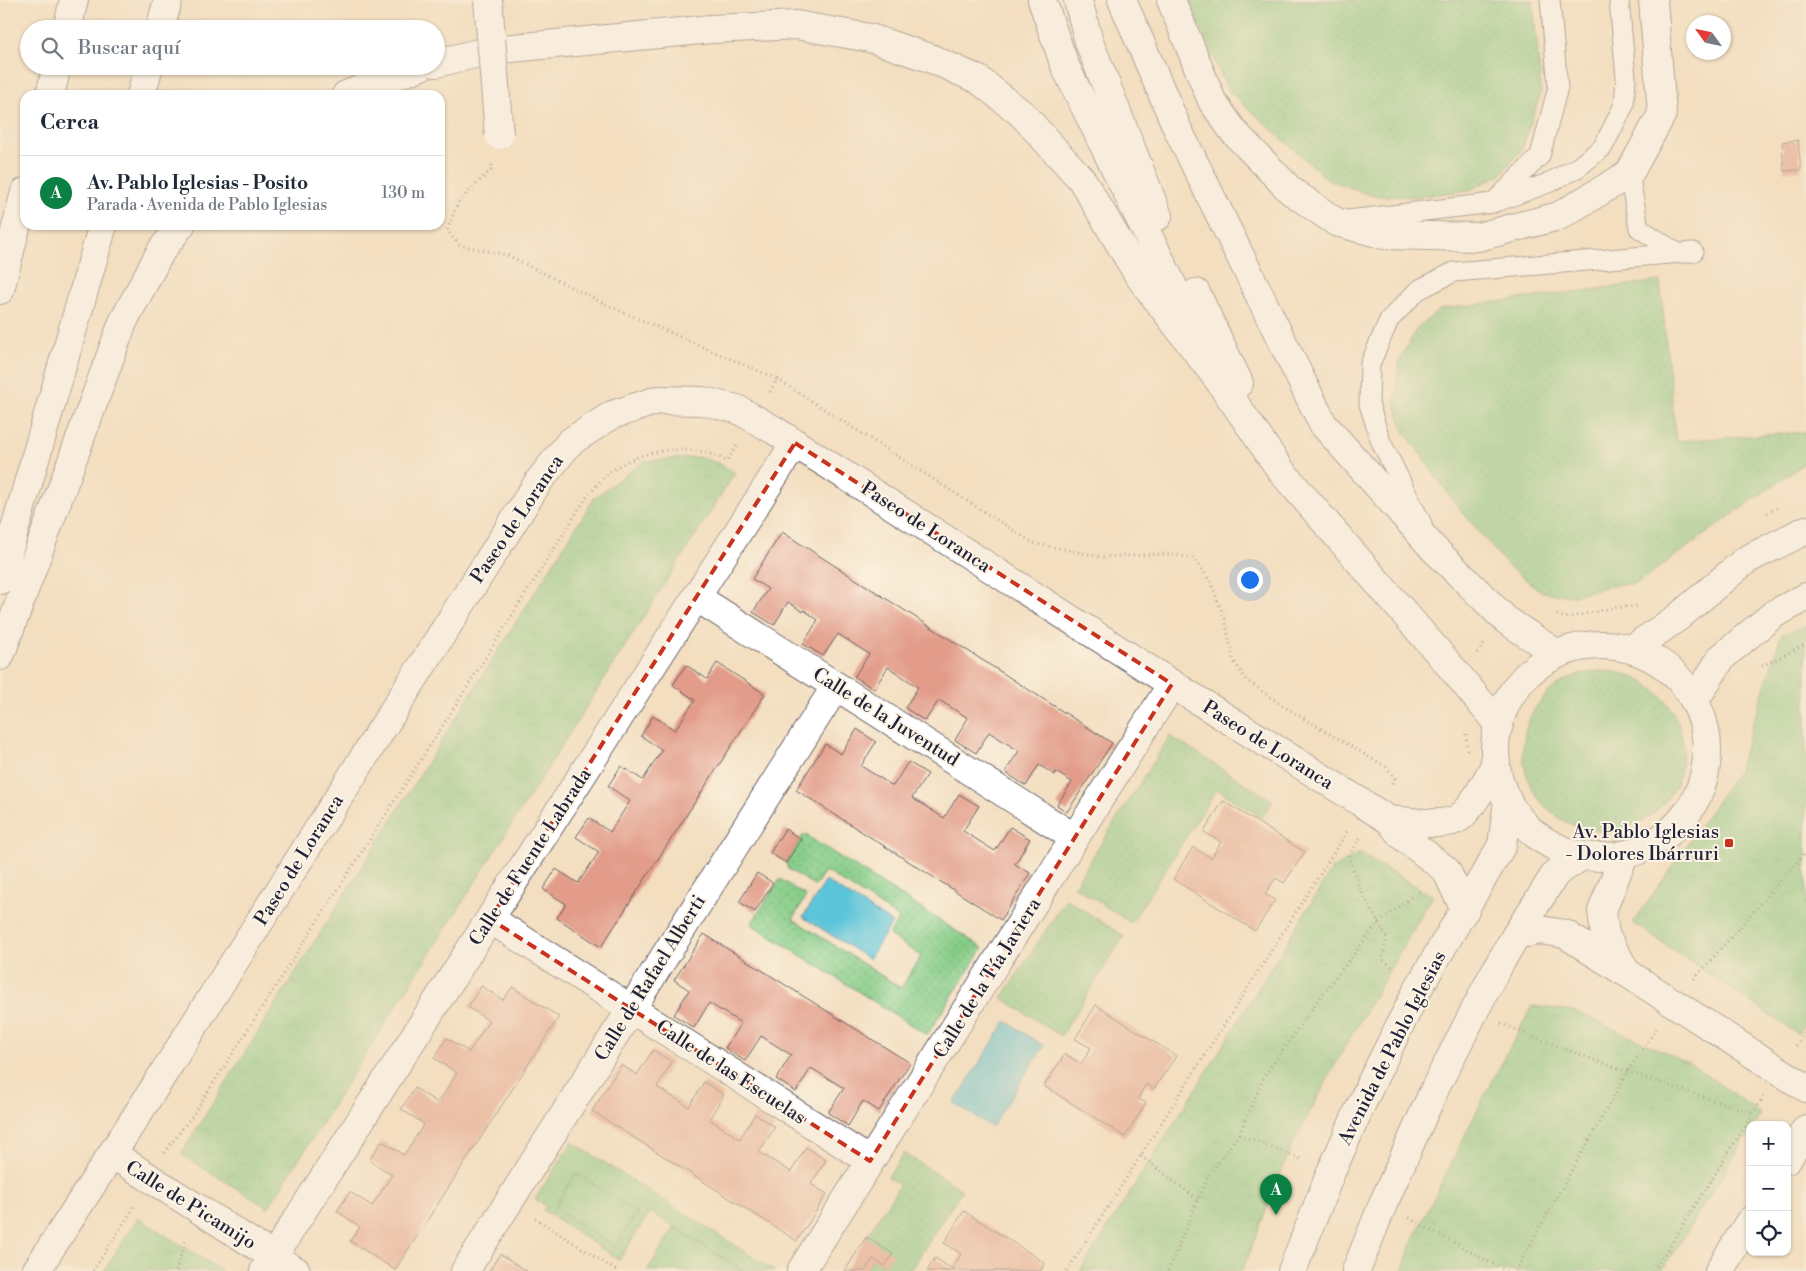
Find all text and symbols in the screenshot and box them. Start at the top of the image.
north arrow [1686,15,1731,60]
search box [20,20,445,75]
icon: search [38,34,66,62]
text: Buscar aquí [78,36,180,60]
text: Cerca [40,110,99,136]
text: Av. Pablo Iglesias - Posito [87,171,308,195]
text: A [50,183,62,203]
text: 130 m [381,183,425,203]
text: Parada · Avenida de Pablo Iglesias [87,195,327,215]
street label: Paseo de Loranca [465,450,569,588]
street label: Paseo de Loranca [857,476,996,578]
your location [1237,567,1263,593]
street label: Calle de la Juventud [808,662,964,772]
street label: Paseo de Loranca [1198,695,1338,795]
street label: Calle de Fuente Labrada [464,763,597,950]
street label: Paseo de Loranca [249,790,349,930]
place label: Av. Pablo Iglesias - Dolores Ibárruri [1565,820,1719,866]
marker: Av. Pablo Iglesias - Dolores Ibárruri [1723,837,1735,849]
street label: Calle de Rafael Alberti [589,890,711,1066]
street label: Calle de la Tía Javiera [928,893,1046,1063]
street label: Avenida de Pablo Iglesias [1332,947,1451,1150]
street label: Calle de las Escuelas [651,1014,811,1130]
map controls [1746,1121,1791,1256]
button: + [1746,1121,1791,1166]
street label: Calle de Picamijo [121,1155,261,1255]
button: − [1746,1166,1791,1211]
pin: A [1260,1174,1292,1215]
button: locate [1746,1211,1791,1256]

